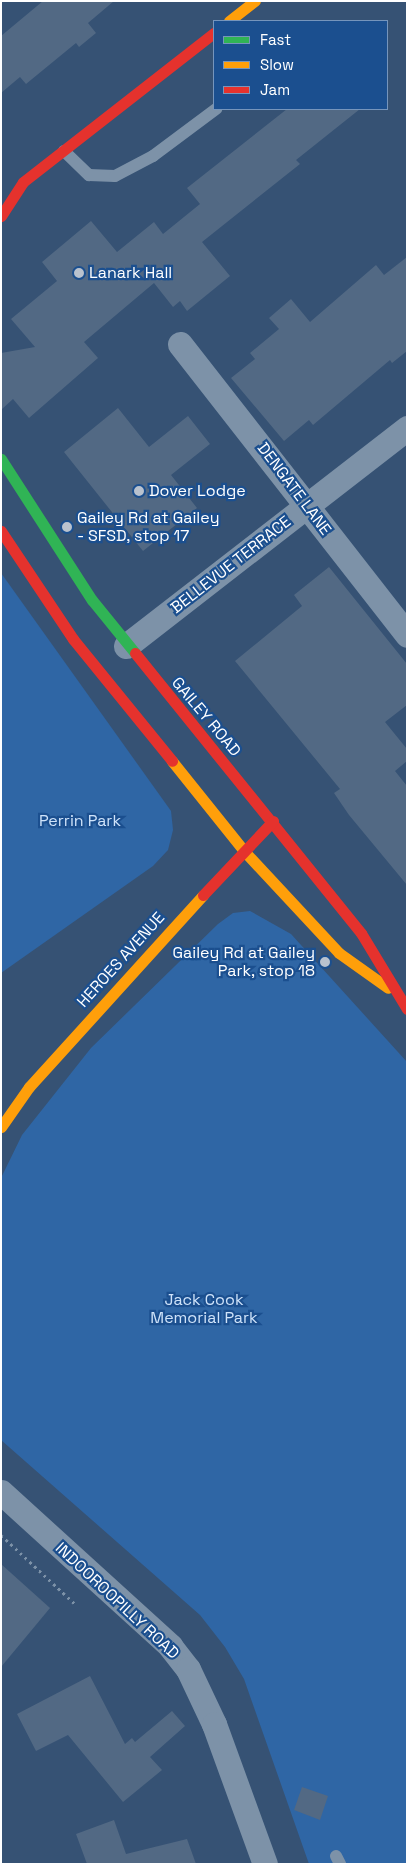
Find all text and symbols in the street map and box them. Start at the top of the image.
legend [213,20,388,110]
text: Fast [260,30,291,49]
text: Slow [260,55,294,74]
text: Jam [260,80,290,99]
place label: Lanark Hall [89,263,172,283]
marker: Lanark Hall [73,267,85,279]
street label: DENGATE LANE [253,439,335,539]
place label: Dover Lodge [149,481,246,501]
marker: Dover Lodge [133,485,145,497]
place label: Gailey Rd at Gailey - SFSD, stop 17 [77,508,220,546]
street label: BELLEVUE TERRACE [167,512,295,618]
marker: Gailey Rd at Gailey - SFSD, stop 17 [61,521,73,533]
street label: GAILEY ROAD [167,673,245,761]
park label: Perrin Park [39,811,121,831]
street label: HEROES AVENUE [73,908,169,1012]
place label: Gailey Rd at Gailey Park, stop 18 [172,943,315,981]
marker: Gailey Rd at Gailey Park, stop 18 [319,956,331,968]
park label: Jack Cook Memorial Park [150,1290,258,1328]
street label: INDOOROOPILLY ROAD [51,1539,183,1663]

